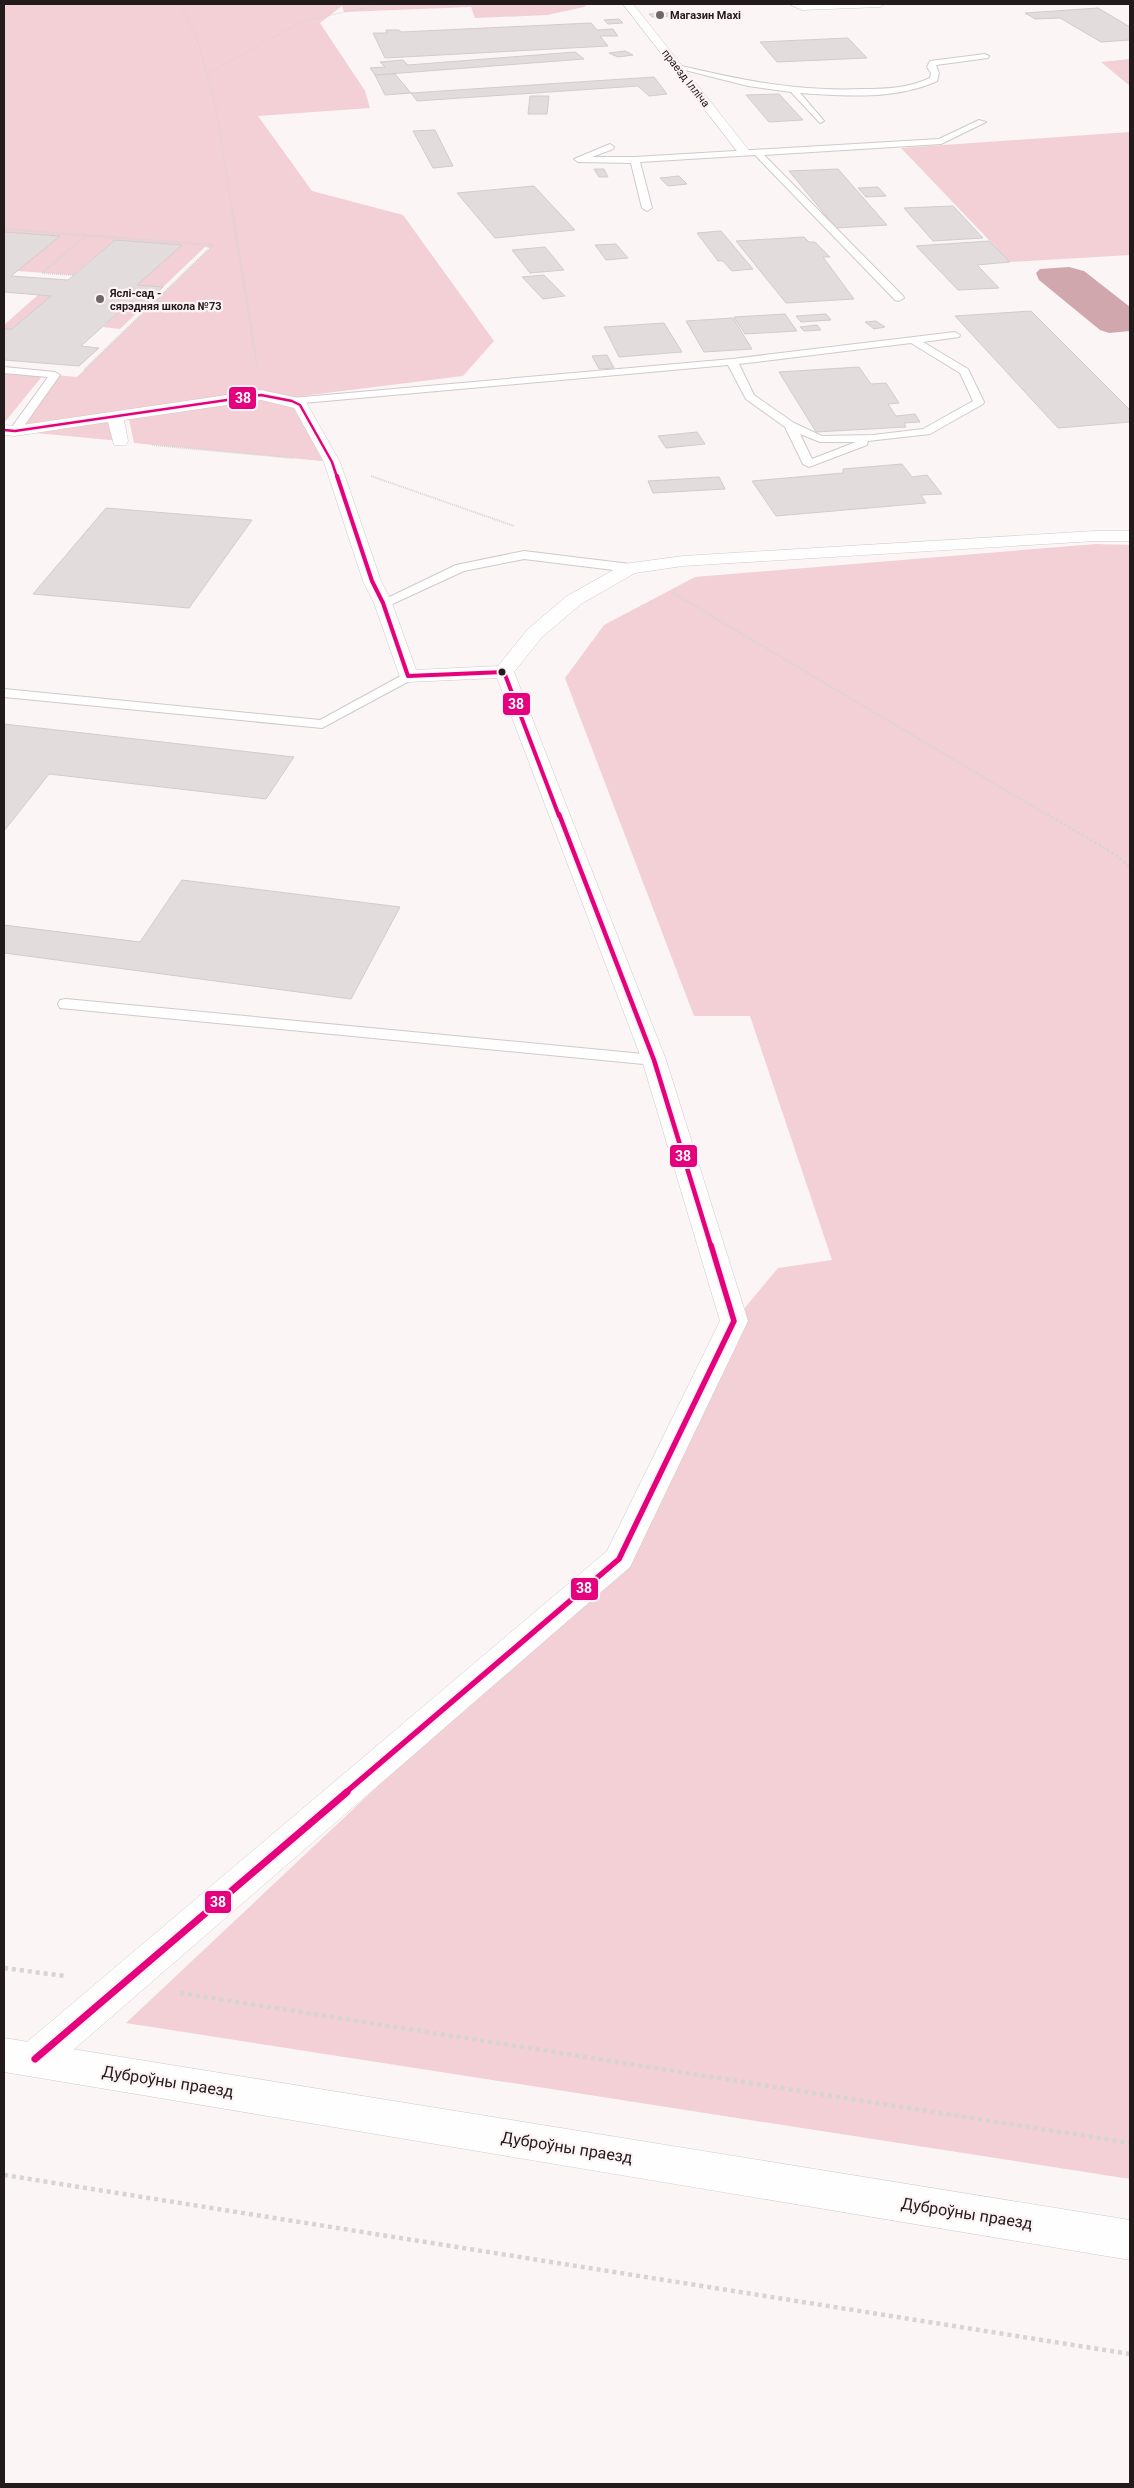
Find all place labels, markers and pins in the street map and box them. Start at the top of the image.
marker: Магазин Maxi [654,9,666,21]
place label: Магазин Maxi [670,9,741,22]
place label: Яслі-сад - сярэдняя школа №73 [109,287,222,313]
marker: Яслі-сад - сярэдняя школа №73 [94,293,106,305]
unlabelled marker [497,667,507,677]

